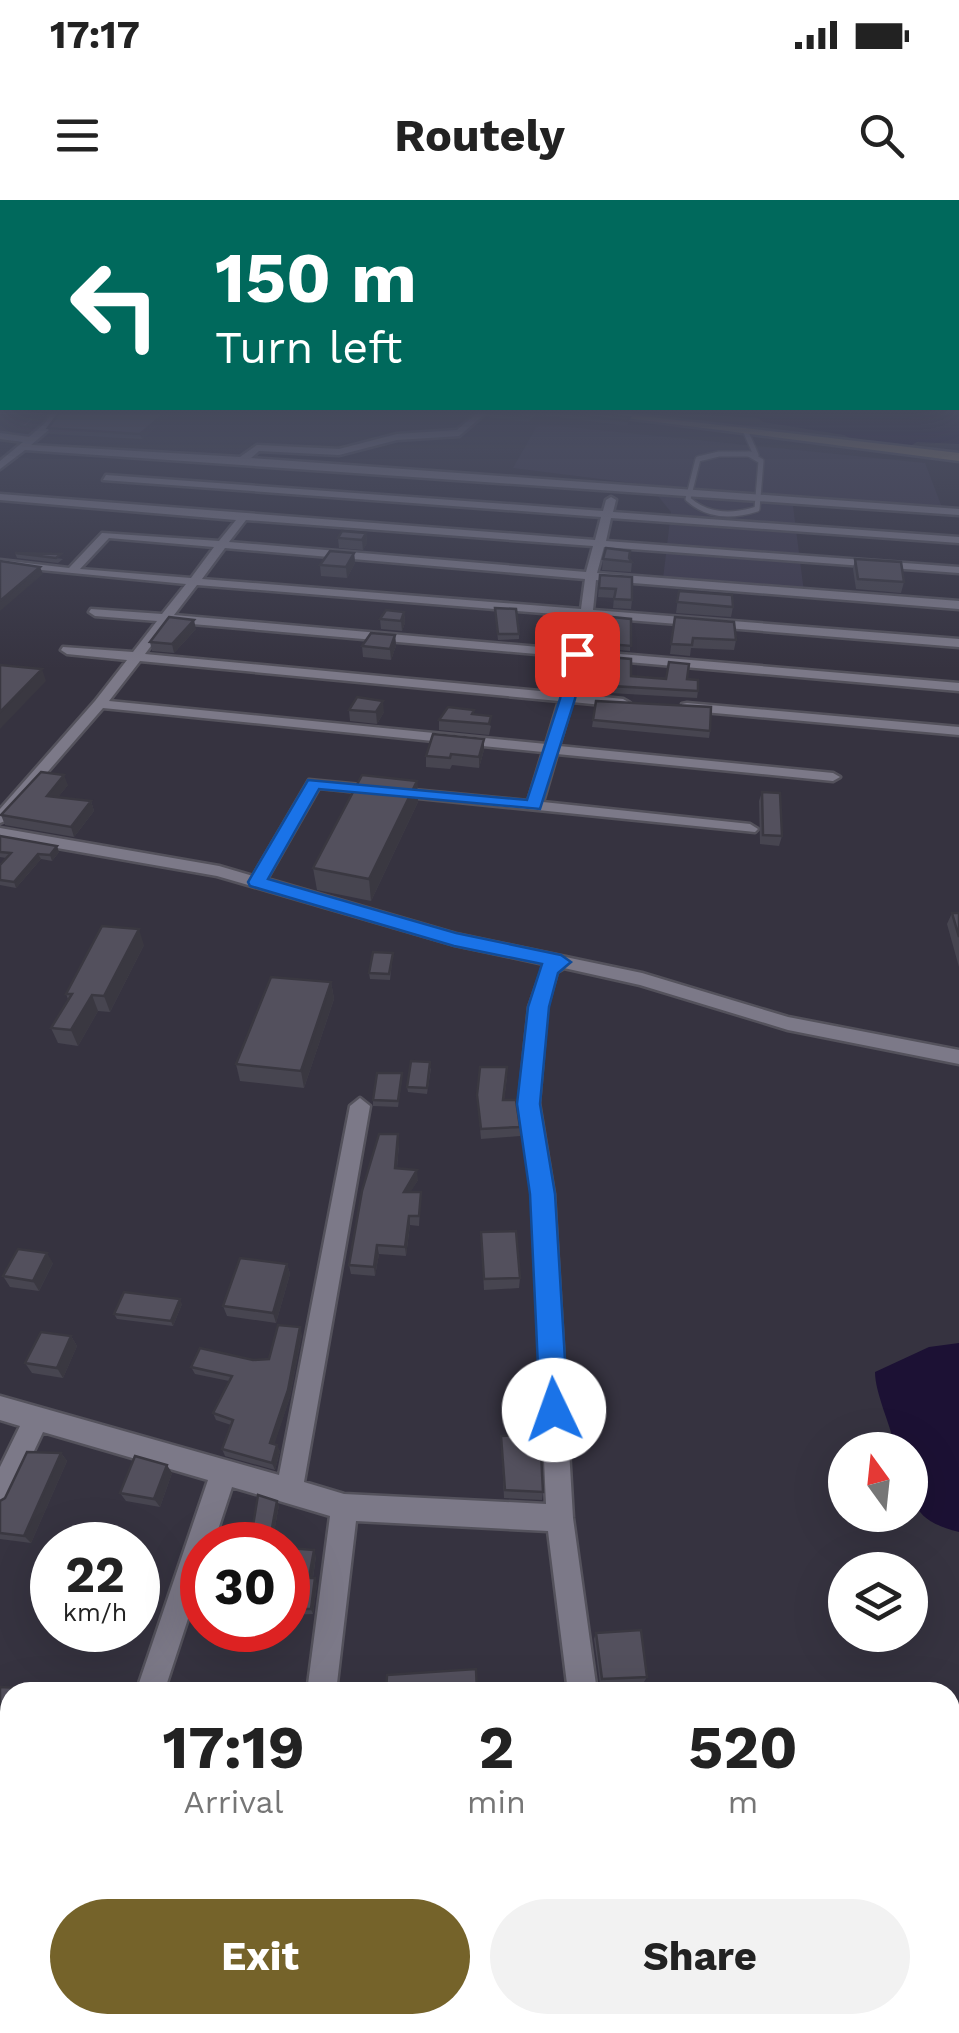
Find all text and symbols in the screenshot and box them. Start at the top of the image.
text: 17:17 [50,13,140,57]
icon: menu [50,108,105,163]
icon: search [854,108,909,163]
text: Routely [394,109,565,162]
text: 150 m [215,237,417,319]
icon: left [50,240,180,370]
text: Turn left [215,321,402,374]
pin [535,612,620,697]
icon: arrive [550,627,605,682]
position arrow [502,1358,606,1462]
north arrow [828,1432,928,1532]
map controls [828,1432,928,1652]
speed limit sign: 30 [180,1522,310,1652]
text: 22 [65,1545,125,1604]
button: layers [828,1552,928,1652]
text: km/h [63,1598,127,1627]
text: 17:19 [162,1712,305,1783]
text: 2 [479,1712,514,1783]
text: 520 [688,1712,798,1783]
text: Arrival [184,1783,283,1821]
text: min [467,1783,526,1821]
text: m [728,1783,758,1821]
button: Exit [50,1899,470,2014]
button: Share [490,1899,910,2014]

